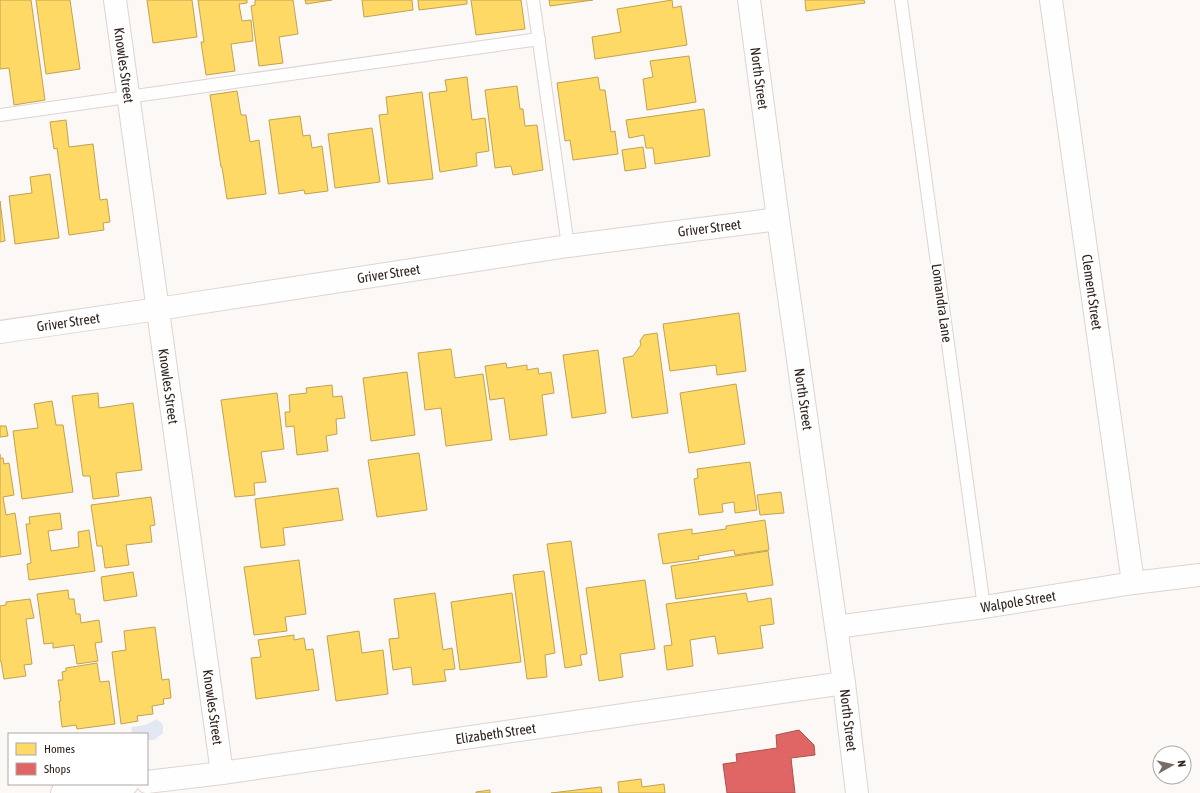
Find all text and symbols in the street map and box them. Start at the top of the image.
street label: Knowles Street [111,27,137,104]
street label: North Street [747,46,771,110]
street label: Griver Street [677,216,742,240]
street label: Clement Street [1079,253,1105,331]
street label: Griver Street [356,261,421,286]
street label: Lomandra Lane [929,263,955,343]
street label: Griver Street [36,310,101,335]
street label: Knowles Street [155,348,182,425]
street label: North Street [791,367,816,431]
street label: Walpole Street [980,588,1057,615]
street label: Knowles Street [200,668,226,746]
street label: North Street [837,688,860,752]
street label: Elizabeth Street [454,720,537,747]
legend [8,733,148,785]
text: Homes [44,742,75,756]
north arrow [1152,745,1192,785]
text: N [1176,760,1188,768]
text: Shops [44,762,70,776]

